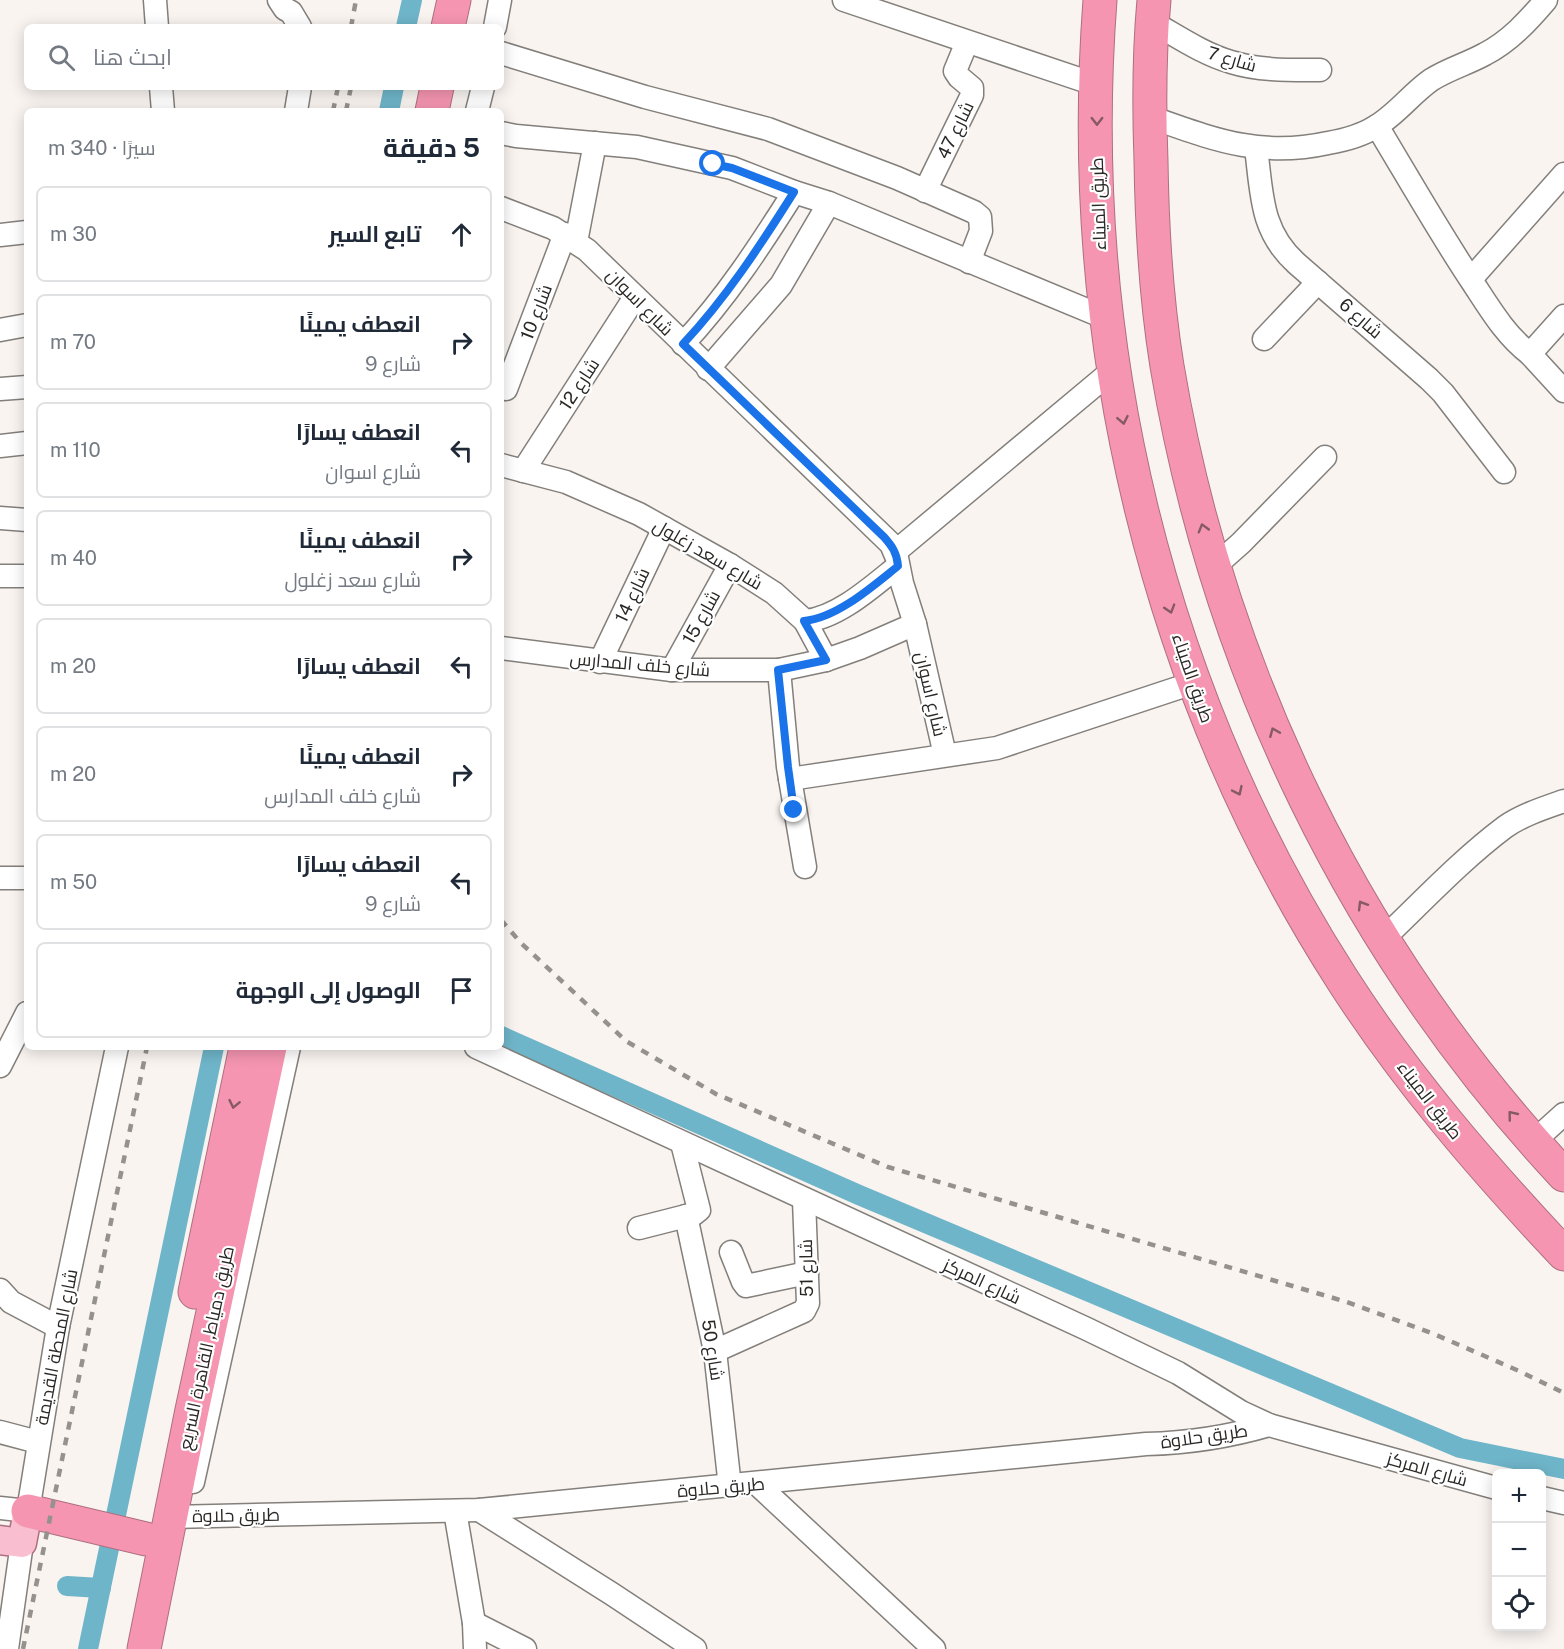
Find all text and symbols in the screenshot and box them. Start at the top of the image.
search box [24,24,504,90]
icon: search [45,41,78,74]
street label: شارع 7 [1204,42,1259,78]
text: ابحث هنا [93,44,172,70]
street label: شارع 47 [932,98,980,163]
one-way arrow [1091,117,1103,126]
text: 5 دقيقة [383,132,480,163]
text: سيرًا · 340 m [48,136,156,160]
route start [699,150,725,176]
street label: طريق الميناء [1086,157,1112,251]
icon: ahead [445,218,478,251]
text: تابع السير [329,221,421,247]
text: 30 m [50,222,97,246]
street label: شارع اسوان [601,264,678,341]
street label: شارع 10 [516,281,558,343]
street label: شارع 6 [1334,294,1387,344]
text: انعطف يمينًا [299,311,421,337]
icon: right [445,326,478,359]
text: 70 m [50,330,96,354]
text: شارع 9 [365,352,421,376]
street label: شارع 12 [555,354,605,415]
one-way arrow [1116,414,1129,424]
text: انعطف يسارًا [296,419,421,445]
icon: left [445,434,478,467]
text: 110 m [50,438,101,462]
text: شارع اسوان [325,460,421,484]
street label: شارع سعد زغلول [649,514,766,596]
one-way arrow [1198,523,1210,534]
text: انعطف يمينًا [299,527,421,553]
icon: right [445,542,478,575]
text: 40 m [50,546,97,570]
street label: شارع 14 [610,564,656,627]
text: شارع سعد زغلول [284,568,421,592]
street label: شارع 15 [678,586,726,648]
one-way arrow [1163,603,1175,614]
street label: طريق الميناء [1166,631,1218,726]
street label: شارع خلف المدارس [569,647,711,683]
icon: left [445,650,478,683]
street label: شارع اسوان [909,650,951,739]
text: انعطف يسارًا [296,653,421,679]
text: 20 m [50,654,96,678]
one-way arrow [1269,727,1281,738]
text: انعطف يمينًا [299,743,421,769]
icon: right [445,758,478,791]
text: 20 m [50,762,96,786]
text: شارع خلف المدارس [264,784,421,808]
one-way arrow [1231,785,1243,796]
route end [780,796,806,822]
text: انعطف يسارًا [296,851,421,877]
icon: left [445,866,478,899]
text: 50 m [50,870,97,894]
text: شارع 9 [365,892,421,916]
one-way arrow [1358,901,1370,911]
icon: arrive [445,974,478,1007]
text: الوصول إلى الوجهة [236,977,421,1003]
street label: طريق الميناء [1391,1057,1467,1144]
one-way arrow [228,1099,241,1109]
one-way arrow [1508,1111,1519,1122]
street label: شارع 51 [795,1239,819,1297]
street label: طريق دمياط, القاهرة السريع [174,1244,240,1452]
street label: شارع المركز [938,1253,1024,1310]
street label: شارع المحطة القديمة [31,1267,83,1427]
street label: شارع 50 [696,1318,728,1382]
street label: طريق حلاوة [1159,1419,1249,1454]
street label: شارع المركز [1383,1447,1470,1492]
map controls [1492,1469,1546,1631]
button: + [1492,1469,1546,1523]
street label: طريق حلاوة [676,1473,766,1503]
street label: طريق حلاوة [192,1504,280,1528]
button: − [1492,1523,1546,1577]
button: locate [1492,1577,1546,1631]

